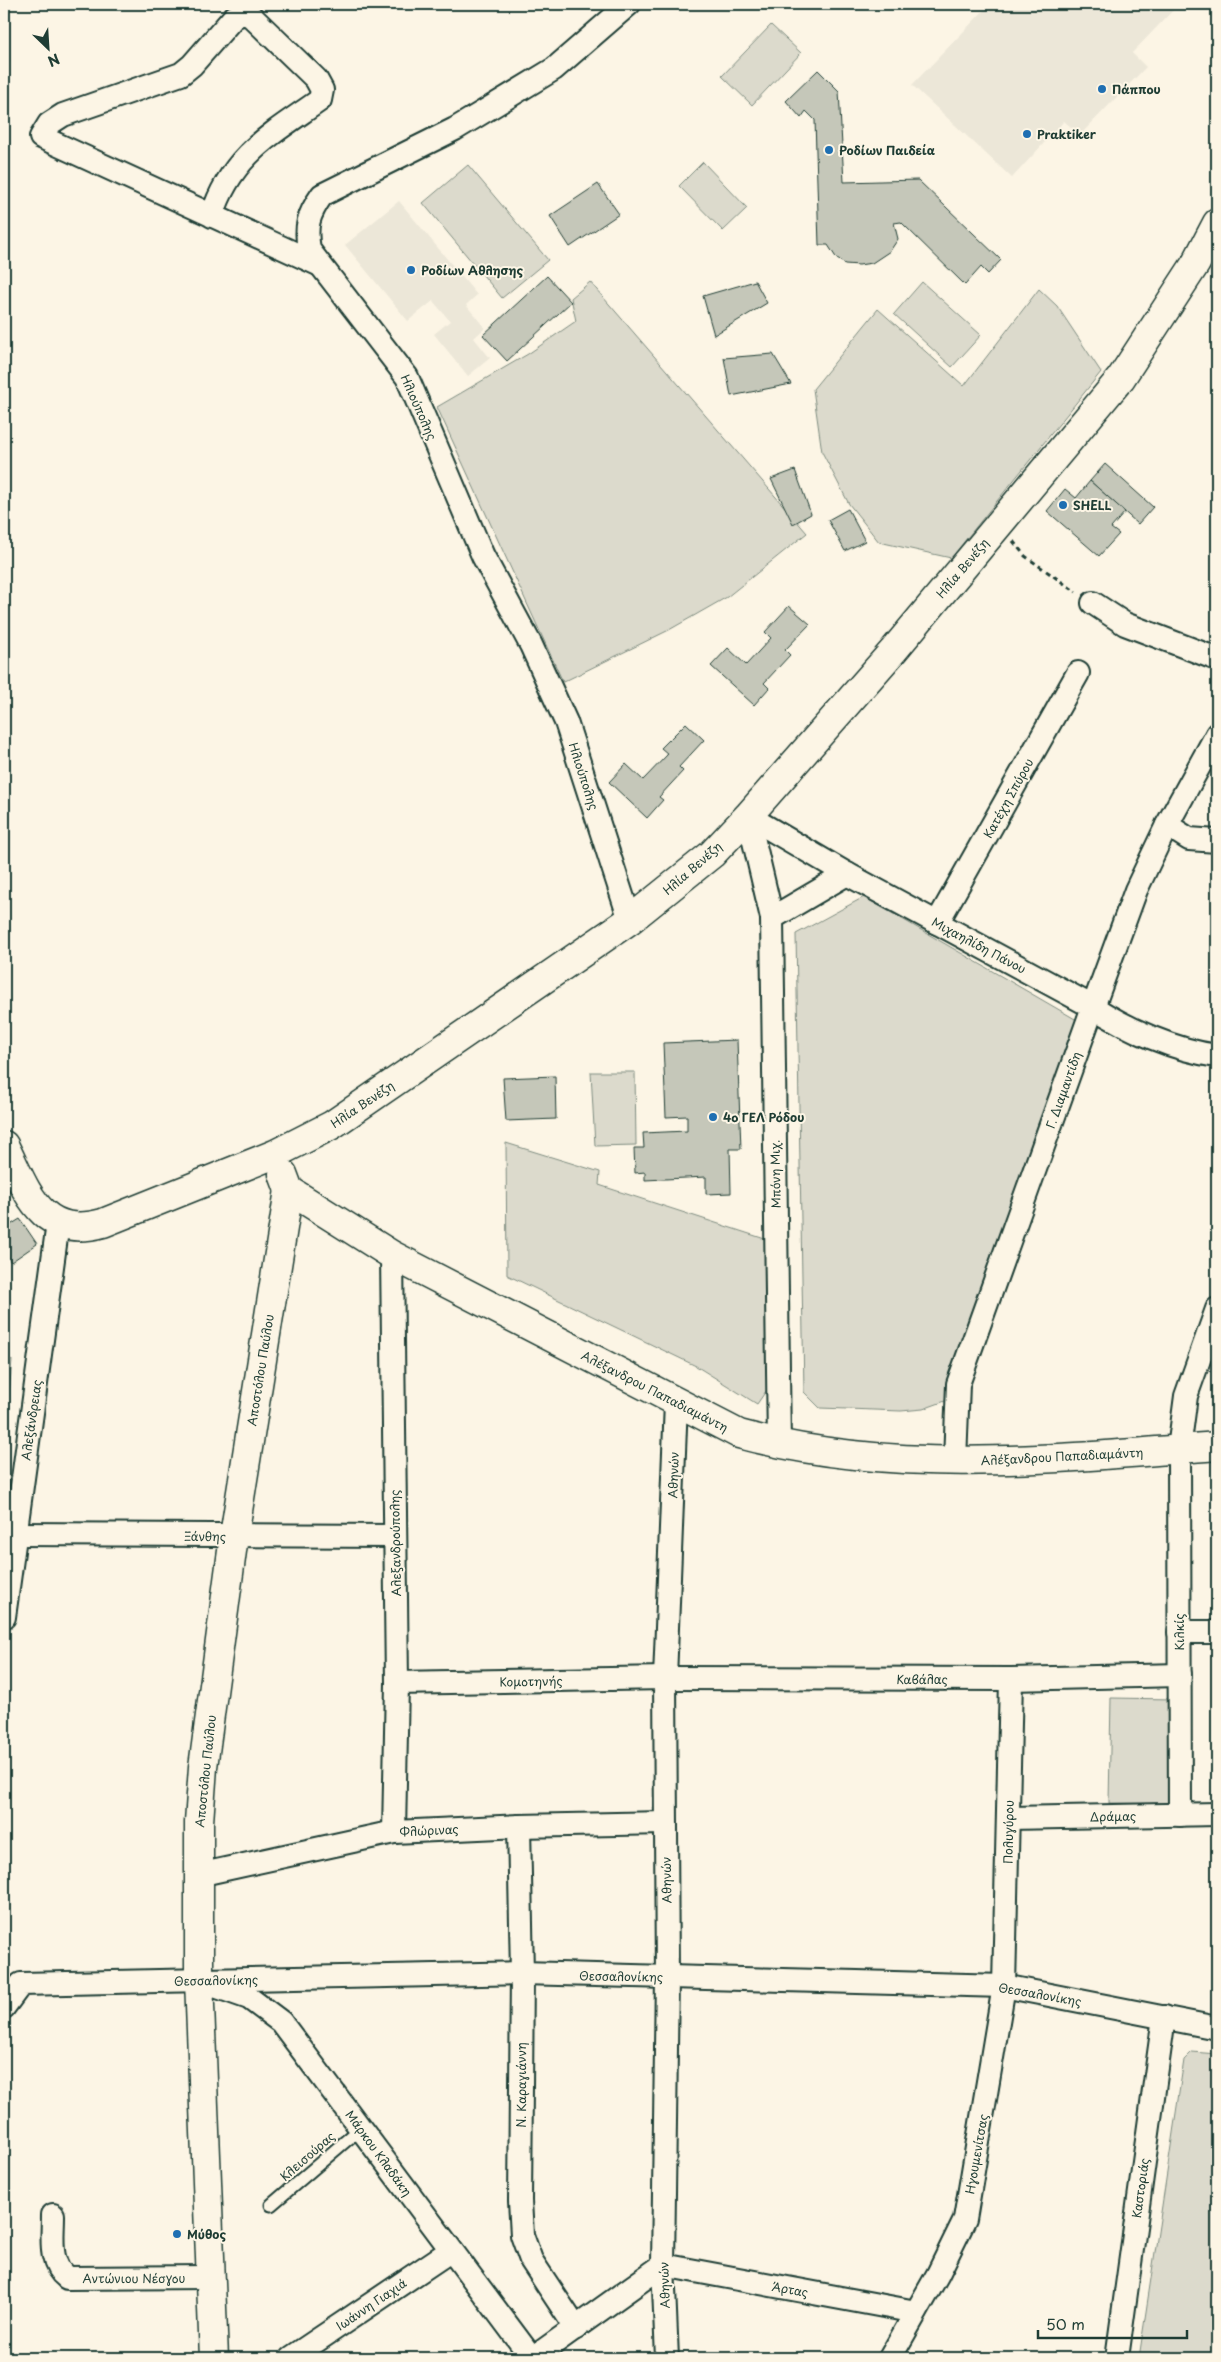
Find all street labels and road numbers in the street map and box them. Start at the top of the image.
street label: Ηλιούπολης [397,371,441,443]
street label: Ηλία Βενέζη [932,534,992,602]
street label: Ηλιούπολης [565,740,603,812]
street label: Κατέχη Σπύρου [979,755,1037,841]
street label: Ηλία Βενέζη [658,837,726,899]
street label: Μιχαηλίδη Πάνου [929,912,1030,978]
street label: Γ. Διαμαντίδη [1041,1049,1085,1131]
street label: Ηλία Βενέζη [327,1076,397,1132]
street label: Μπόνη Μιχ. [765,1139,785,1209]
street label: Αποστόλου Παύλου [242,1313,278,1427]
street label: Αλέξανδρου Παπαδιαμάντη [578,1346,732,1436]
street label: Αλεξάνδρειας [16,1378,46,1462]
street label: Αλέξανδρου Παπαδιαμάντη [980,1443,1144,1469]
street label: Αθηνών [663,1451,683,1499]
street label: Αλεξανδρούπολης [385,1489,405,1597]
street label: Ξάνθης [184,1527,226,1545]
street label: Κιλκίς [1170,1613,1188,1651]
street label: Καβάλας [896,1670,948,1688]
street label: Κομοτηνής [499,1671,563,1691]
street label: Αποστόλου Παύλου [190,1714,220,1828]
street label: Πολυγύρου [998,1800,1018,1864]
street label: Δράμας [1090,1807,1136,1825]
street label: Φλώρινας [399,1819,459,1841]
street label: Αθηνών [657,1856,675,1904]
street label: Θεσσαλονίκης [579,1966,663,1986]
street label: Θεσσαλονίκης [174,1970,258,1990]
street label: Θεσσαλονίκης [997,1978,1083,2010]
street label: Ν. Καραγιάννη [512,2042,530,2128]
street label: Μάρκου Κλαδάκη [342,2106,417,2200]
street label: Ηγουμενίτσας [960,2113,992,2195]
street label: Κλεισούρας [276,2127,338,2185]
street label: Καστοριάς [1127,2157,1153,2219]
street label: Αθηνών [654,2261,674,2309]
street label: Αντώνιου Νέσγου [83,2269,186,2287]
street label: Ιωάννη Γιαχιά [332,2274,410,2334]
street label: Άρτας [770,2277,810,2301]

